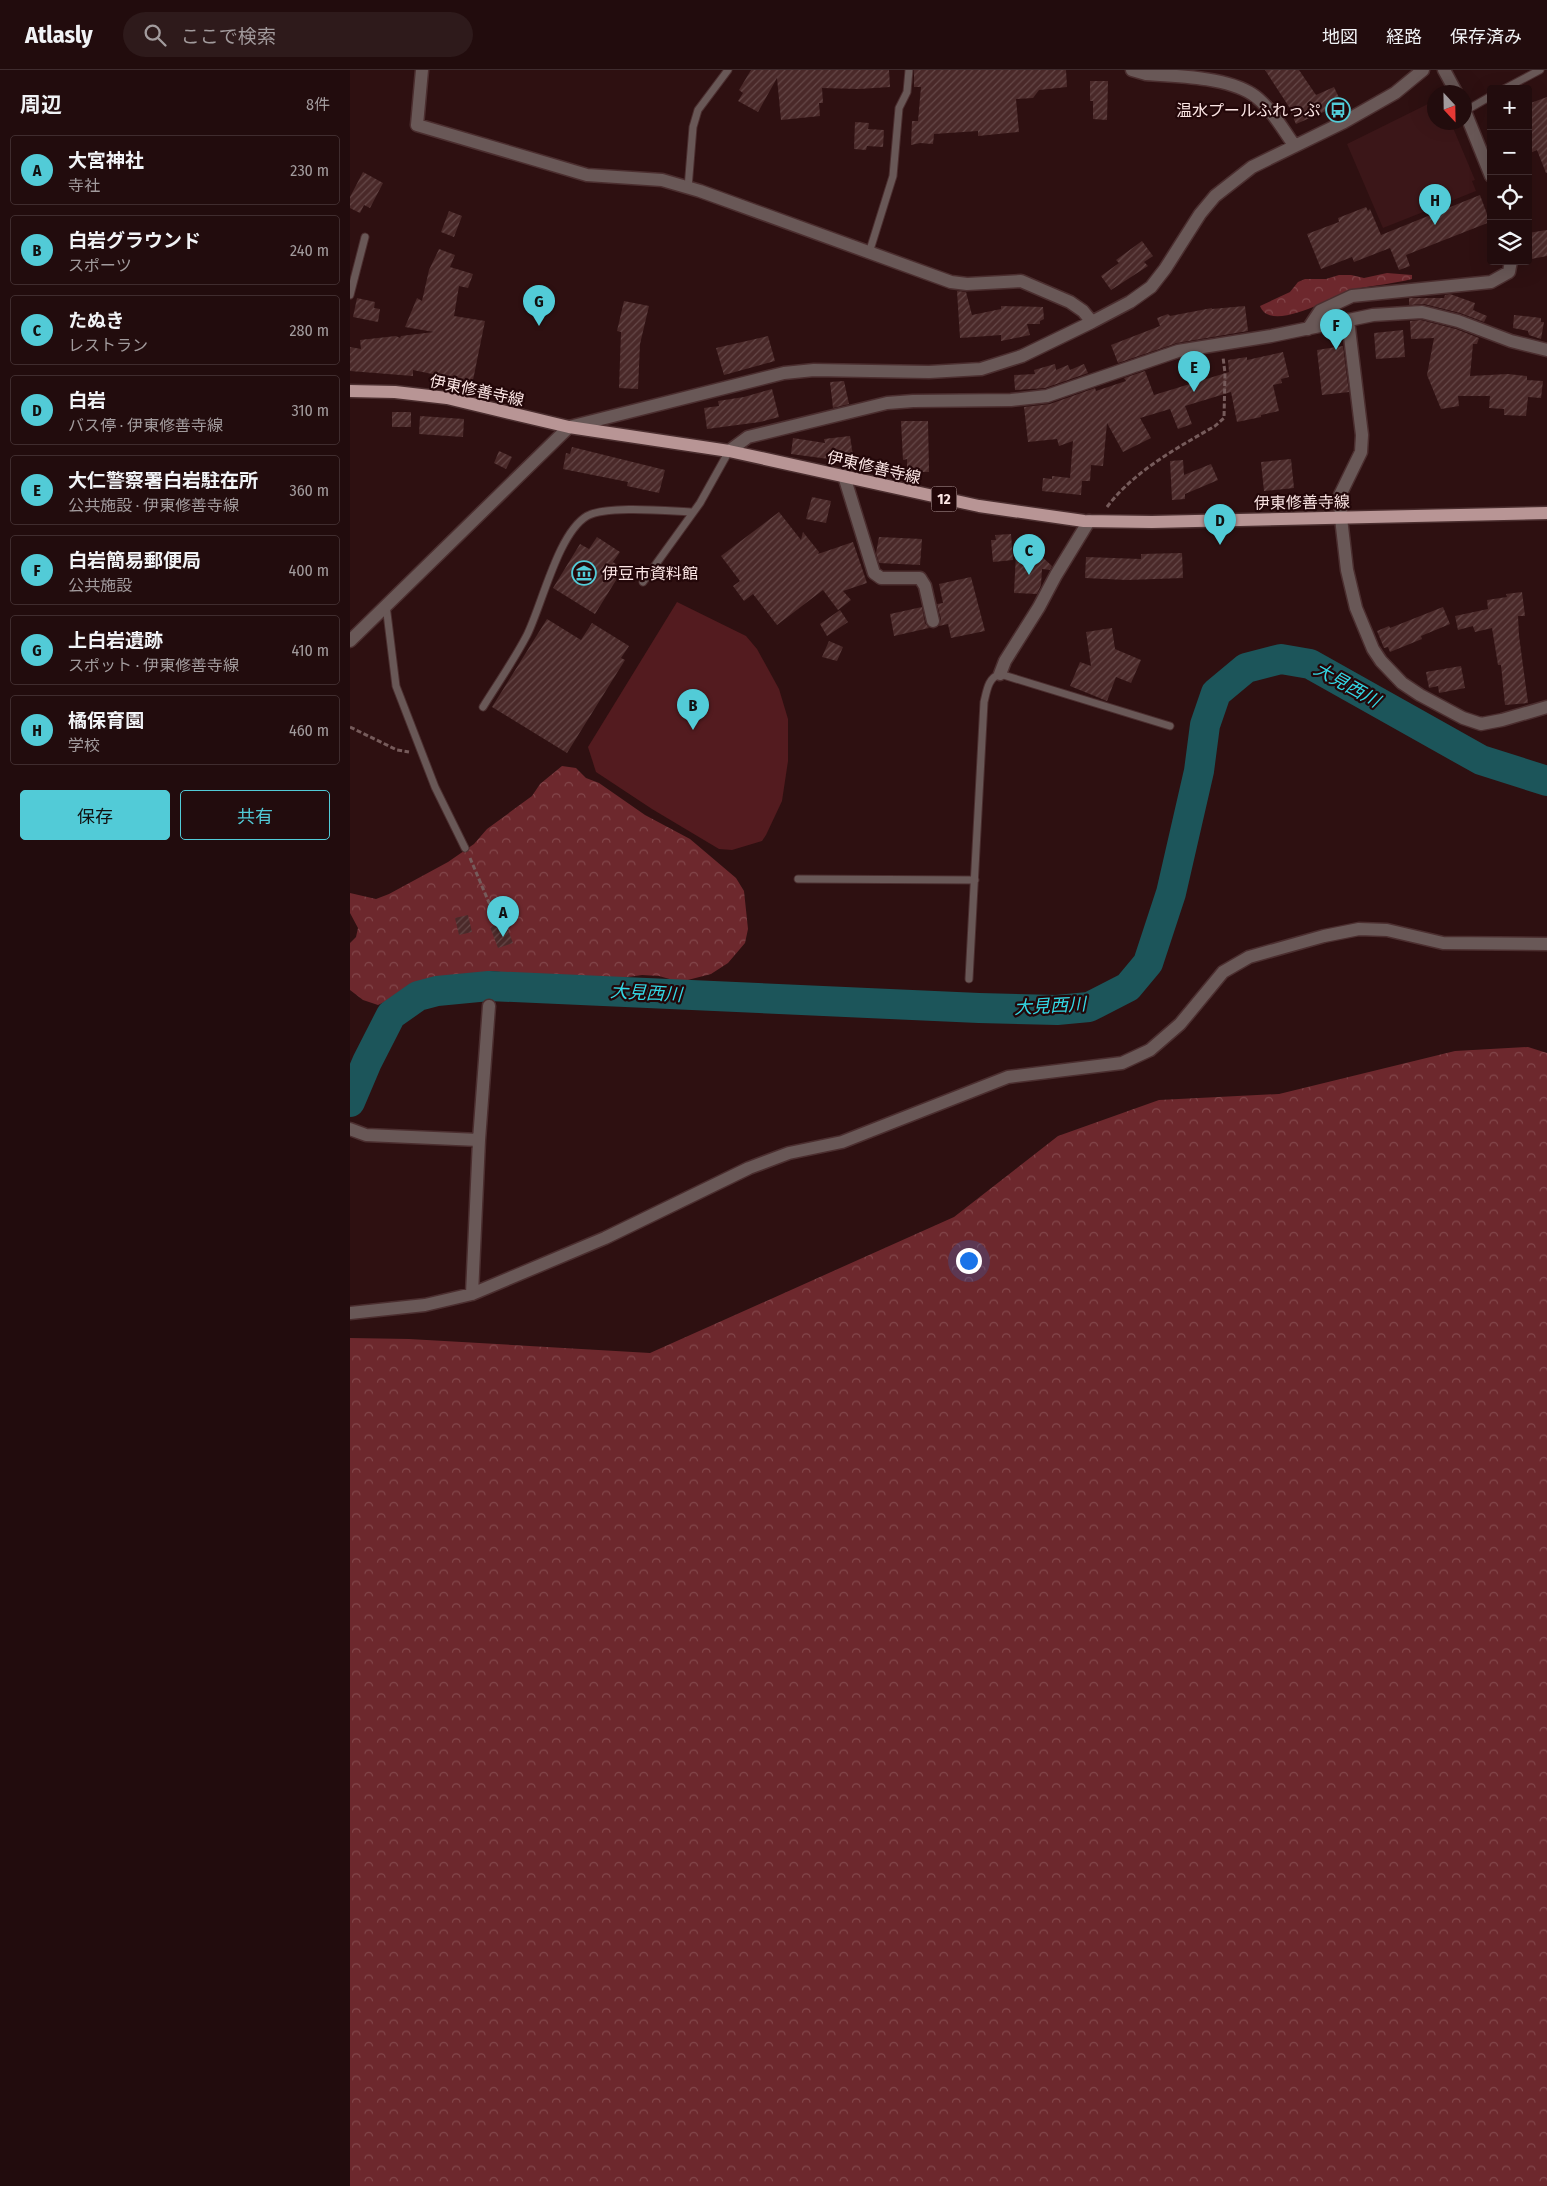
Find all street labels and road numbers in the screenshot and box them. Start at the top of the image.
street label: 伊東修善寺線 [428,371,526,410]
street label: 伊東修善寺線 [825,447,923,488]
road number: 12 [932,486,956,512]
street label: 伊東修善寺線 [1254,492,1350,513]

